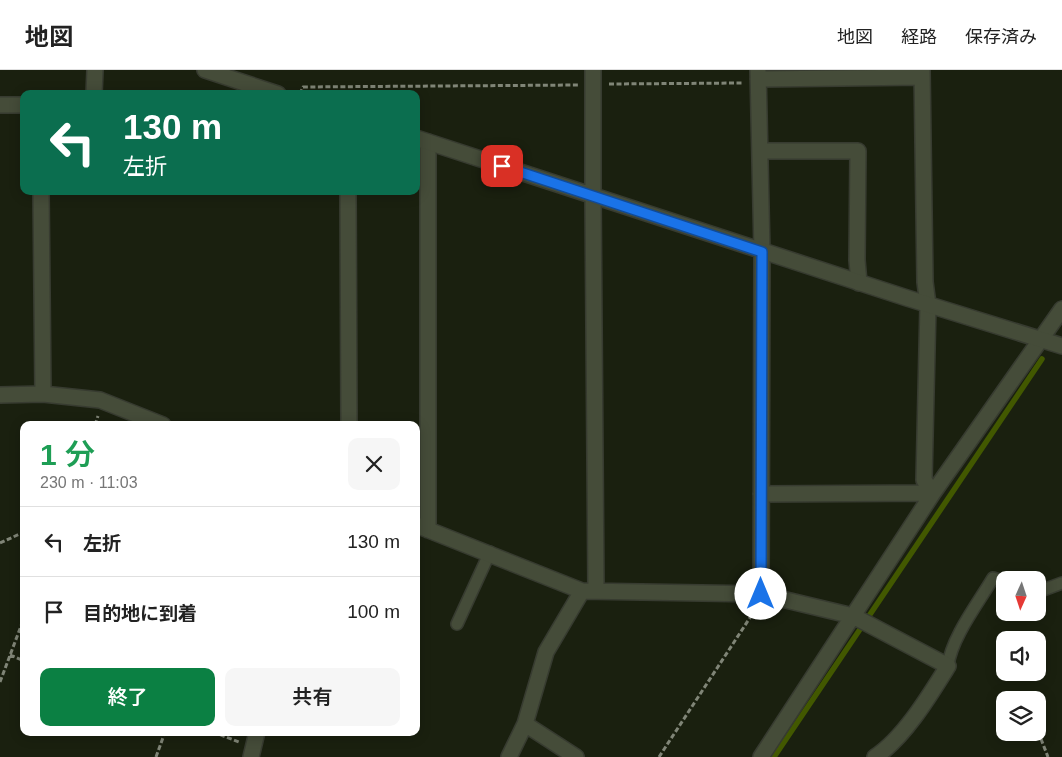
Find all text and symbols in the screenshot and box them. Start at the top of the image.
text: 地図 [25,23,73,50]
text: 地図 [837,27,873,47]
text: 経路 [901,27,937,47]
text: 保存済み [965,27,1037,47]
text: 130 m [123,107,222,146]
icon: left [40,110,105,175]
pin [481,145,523,187]
icon: arrive [488,152,516,180]
text: 左折 [123,154,167,179]
text: 1 分 [40,438,95,471]
button: close [348,438,400,490]
text: 230 m · 11:03 [40,474,138,491]
icon: left [40,528,68,556]
text: 130 m [347,531,400,552]
text: 左折 [83,533,121,554]
position arrow [734,567,786,619]
north arrow [996,571,1046,621]
map controls [996,571,1046,741]
icon: arrive [40,598,68,626]
text: 100 m [347,601,400,622]
text: 目的地に到着 [83,603,197,624]
button: sound [996,631,1046,681]
button: 終了 [40,668,215,726]
button: 共有 [225,668,400,726]
button: layers [996,691,1046,741]

